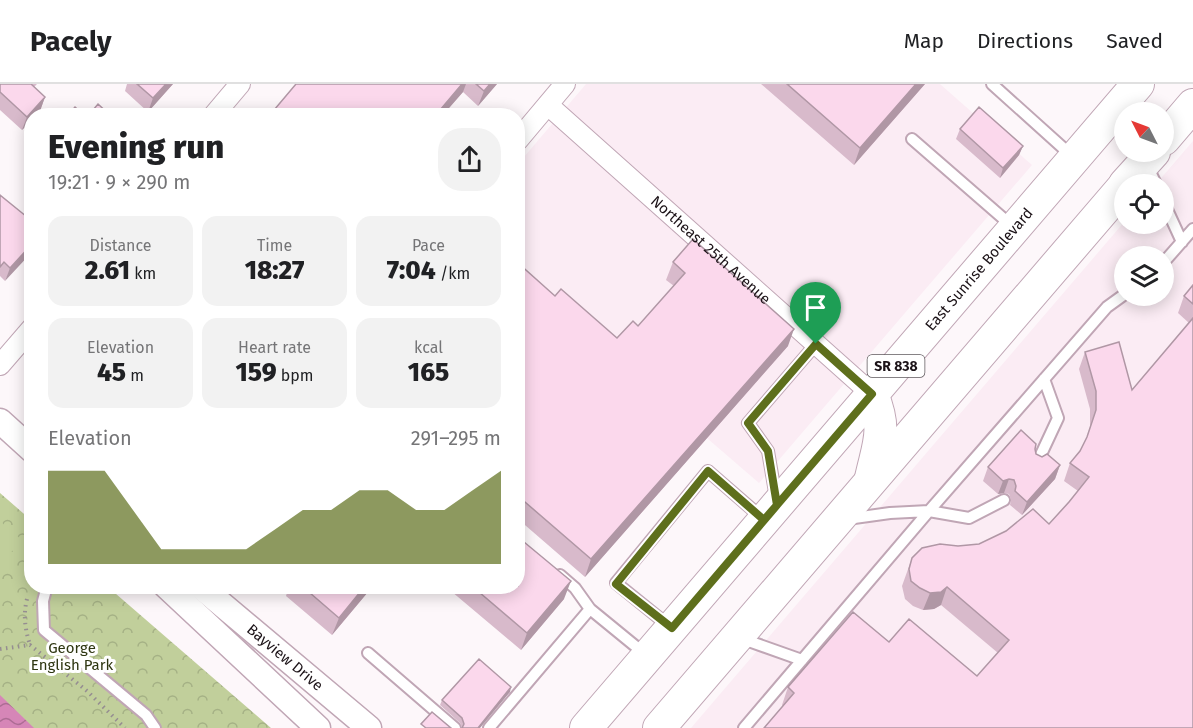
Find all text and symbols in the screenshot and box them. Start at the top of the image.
text: Pacely [30,25,112,58]
text: Map [904,28,944,54]
text: Directions [977,28,1073,54]
text: Saved [1106,28,1163,54]
north arrow [1114,102,1174,162]
map controls [1114,102,1174,306]
text: Evening run [48,127,224,167]
button: share [438,128,501,191]
text: 19:21 · 9 × 290 m [48,170,190,194]
button: locate [1114,174,1174,234]
street label: Northeast 25th Avenue [647,192,774,308]
street label: East Sunrise Boulevard [921,204,1037,334]
text: Distance [89,236,152,255]
text: Time [257,236,292,255]
text: Pace [412,236,445,255]
button: layers [1114,246,1174,306]
text: 2.61 [85,255,130,286]
text: 18:27 [245,255,304,286]
text: 7:04 [387,255,436,286]
text: km [130,264,156,283]
text: /km [436,264,470,283]
pin [790,282,841,344]
icon: arrive [799,291,832,324]
text: Elevation [87,338,154,357]
text: Heart rate [238,338,311,357]
text: kcal [414,338,443,357]
road number: SR 838 [868,355,924,377]
text: 45 [97,357,126,388]
text: 159 [236,357,276,388]
text: 165 [408,357,449,388]
text: m [126,366,144,385]
text: bpm [276,366,313,385]
text: Elevation [48,426,132,450]
text: 291–295 m [411,426,501,450]
street label: Bayview Drive [243,620,327,695]
park label: George English Park [31,639,114,674]

